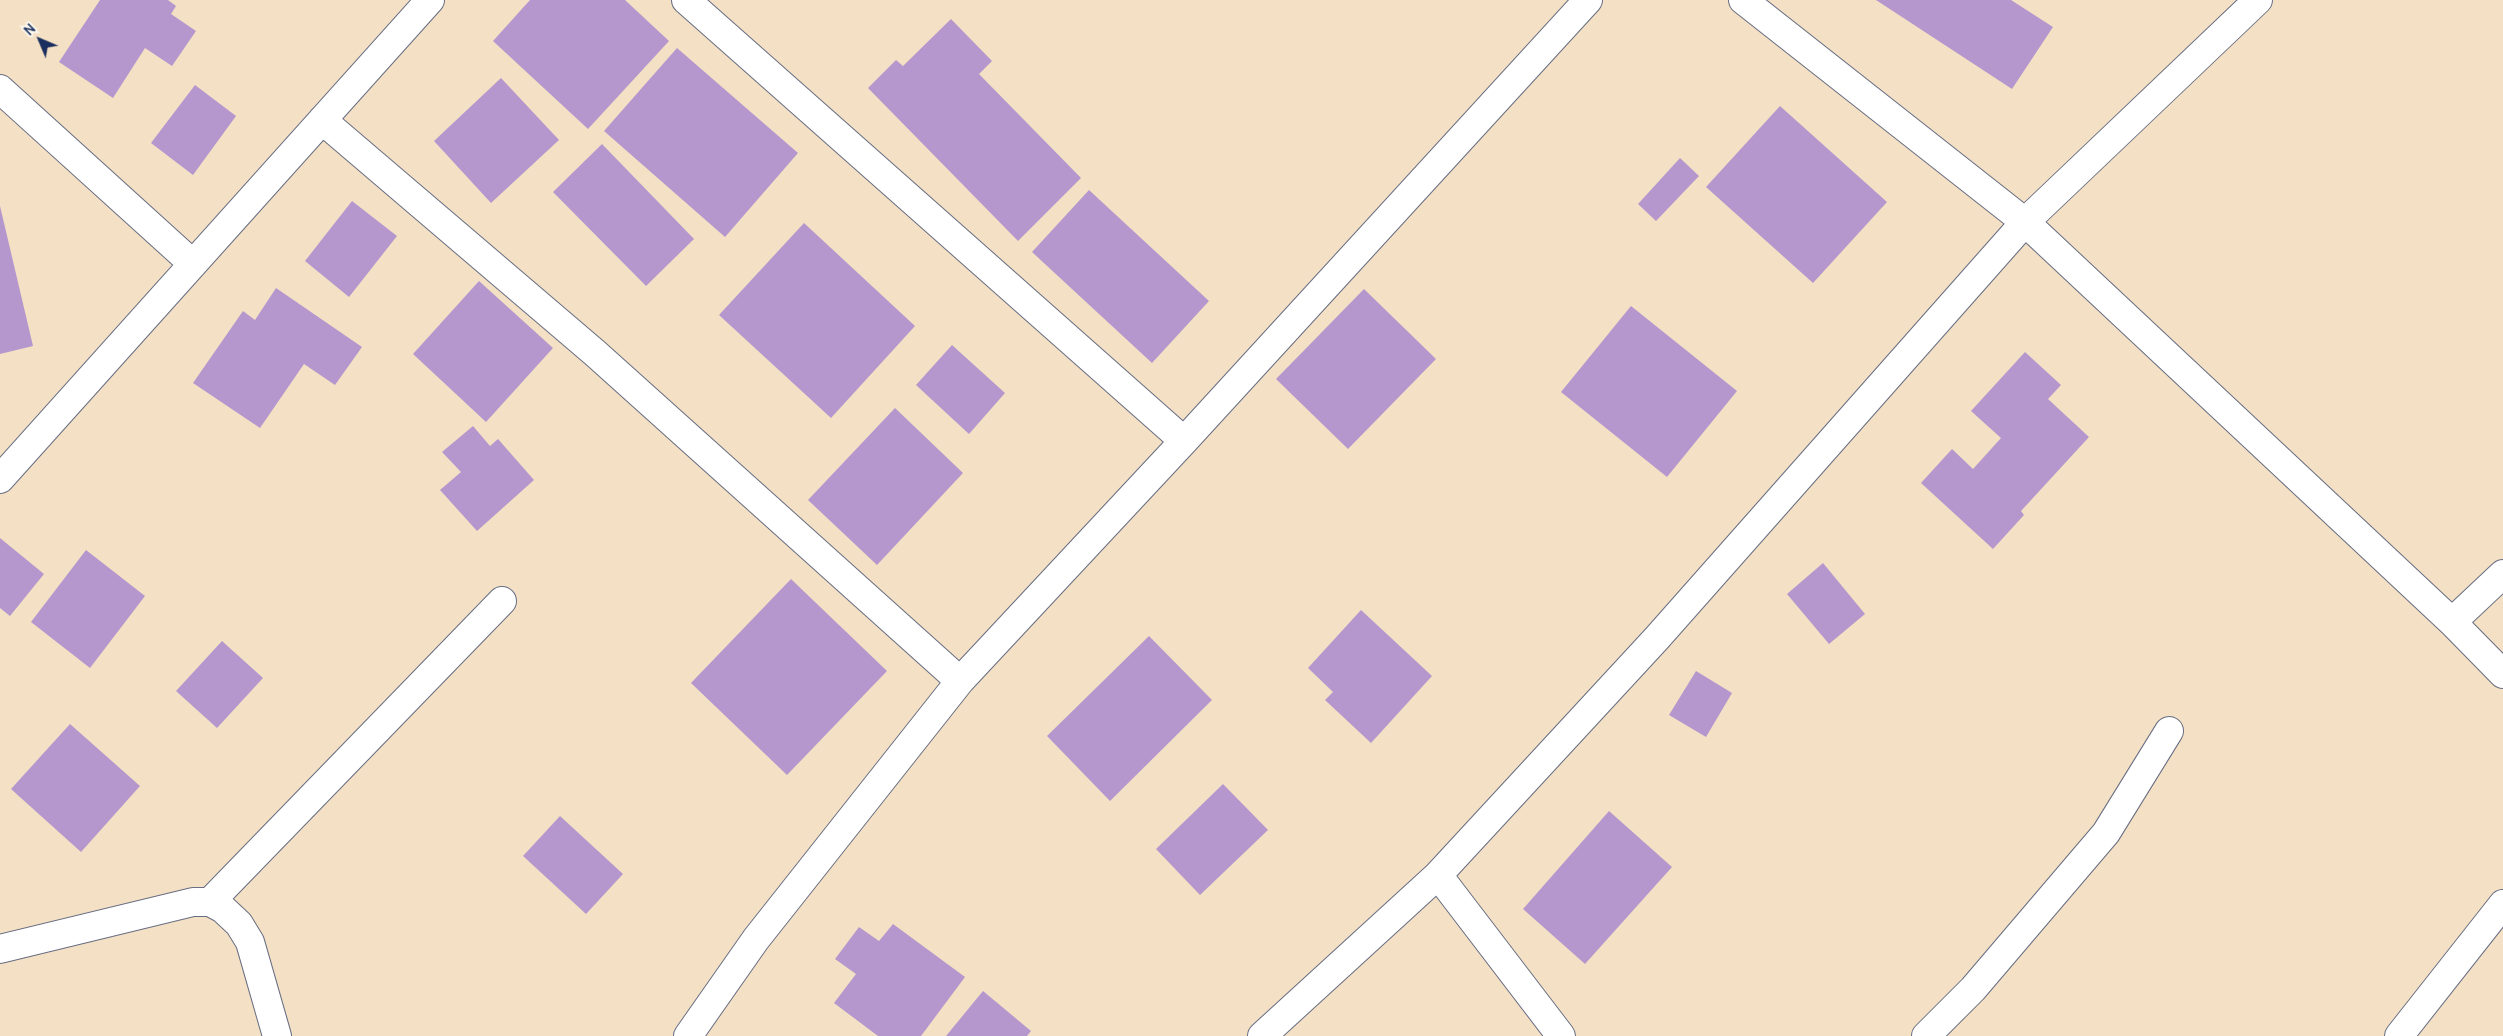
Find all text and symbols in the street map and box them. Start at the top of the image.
north arrow [15,15,65,65]
text: N [20,20,39,39]

